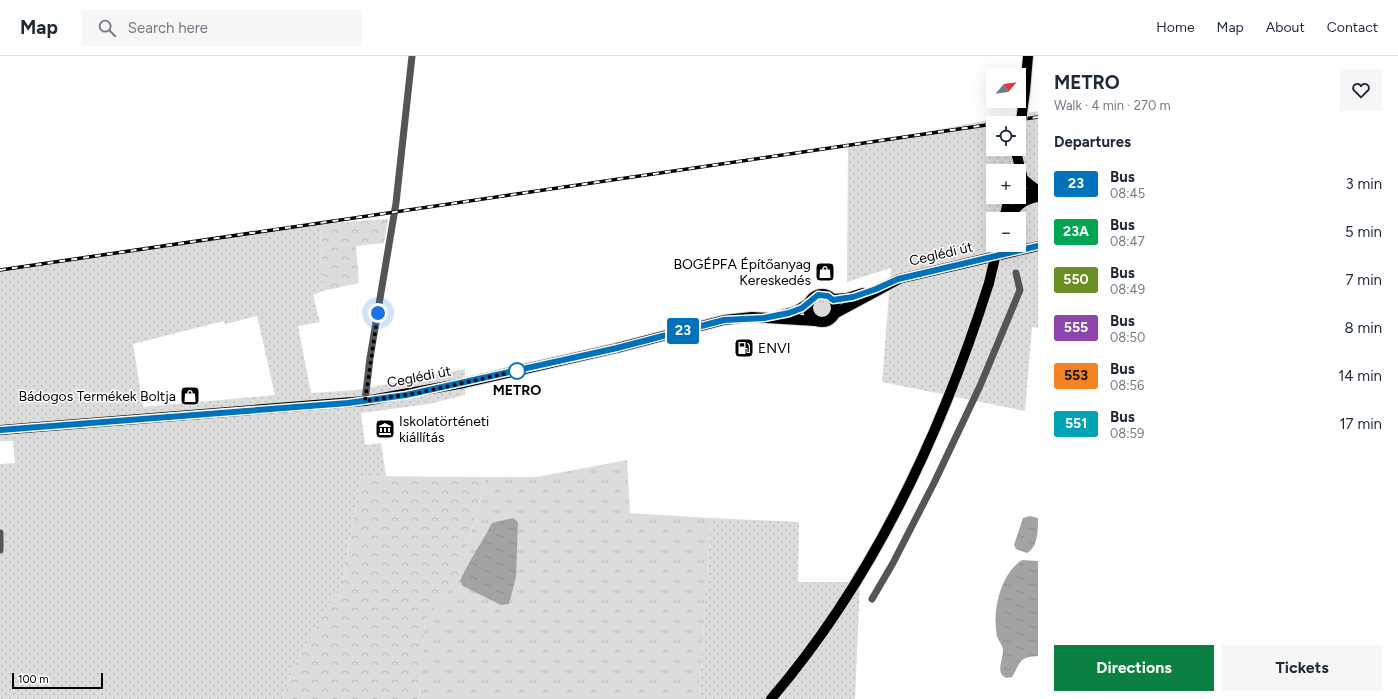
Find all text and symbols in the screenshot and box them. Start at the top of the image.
search box [82,10,362,46]
text: Map [20,16,58,39]
icon: search [96,17,118,39]
text: Search here [128,19,208,37]
text: Home [1156,19,1195,36]
text: Map [1217,19,1244,36]
text: About [1266,19,1305,36]
text: Contact [1327,19,1378,36]
north arrow [986,68,1026,108]
map controls [986,68,1026,252]
button: heart [1340,69,1382,111]
text: METRO [1054,71,1120,94]
text: Walk · 4 min · 270 m [1054,98,1171,113]
button: locate [986,116,1026,156]
text: Departures [1054,133,1131,151]
button: + [986,164,1026,204]
text: Bus [1110,168,1135,186]
text: 23 [1068,175,1084,192]
text: 3 min [1346,175,1382,193]
text: 08:45 [1110,186,1145,201]
button: − [986,212,1026,252]
text: Bus [1110,216,1135,234]
text: 23A [1063,223,1089,240]
text: 5 min [1345,223,1382,241]
text: 08:47 [1110,234,1145,249]
street label: Ceglédi út [908,238,974,270]
place label: BOGÉPFA Építőanyag Kereskedés [673,256,811,289]
shop icon: BOGÉPFA Építőanyag Kereskedés [814,261,836,283]
text: Bus [1110,264,1135,282]
text: 550 [1063,271,1089,288]
text: 7 min [1346,271,1382,289]
text: 08:49 [1110,282,1145,297]
your location [368,303,388,323]
text: Bus [1110,312,1135,330]
line badge: 23 [665,318,701,344]
text: 555 [1064,319,1088,336]
text: 8 min [1344,319,1382,337]
text: 23 [675,322,691,339]
text: 08:50 [1110,330,1145,345]
fuel station icon: ENVI [733,337,755,359]
place label: ENVI [758,340,791,357]
text: Bus [1110,360,1135,378]
street label: Ceglédi út [386,362,452,392]
marker: METRO [508,362,526,380]
text: 553 [1064,367,1088,384]
text: 14 min [1338,367,1382,385]
text: 08:56 [1110,378,1144,393]
place label: METRO [493,382,541,399]
shop icon: Bádogos Termékek Boltja [179,385,201,407]
place label: Bádogos Termékek Boltja [18,388,176,405]
text: Bus [1110,408,1135,426]
place label: Iskolatörténeti kiállítás [399,413,489,446]
text: 551 [1065,415,1087,432]
text: 17 min [1339,415,1382,433]
museum icon: Iskolatörténeti kiállítás [374,418,396,440]
text: 08:59 [1110,426,1144,441]
button: Directions [1054,645,1214,691]
button: Tickets [1222,645,1382,691]
scale bar [12,671,103,690]
text: 100 m [18,673,49,686]

